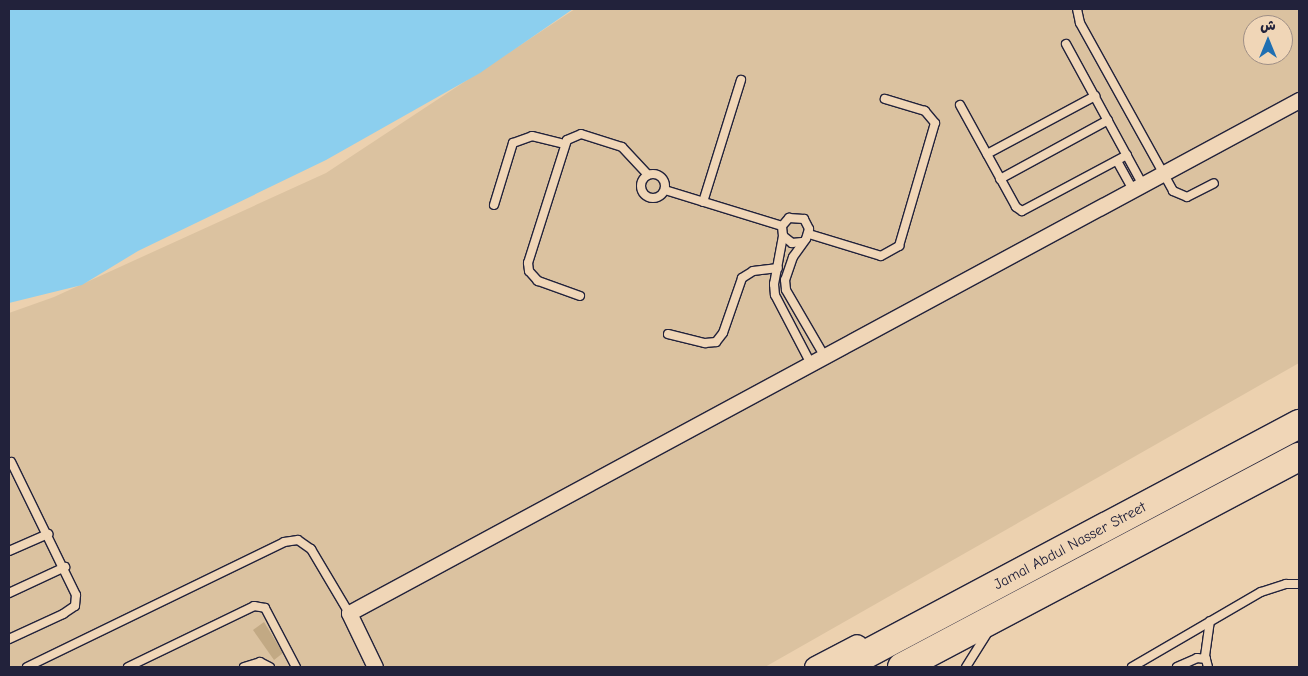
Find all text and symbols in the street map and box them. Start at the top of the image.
north arrow [1243,15,1293,65]
text: ش [1260,17,1276,34]
street label: Jamal Abdul Nasser Street [991,498,1149,594]

